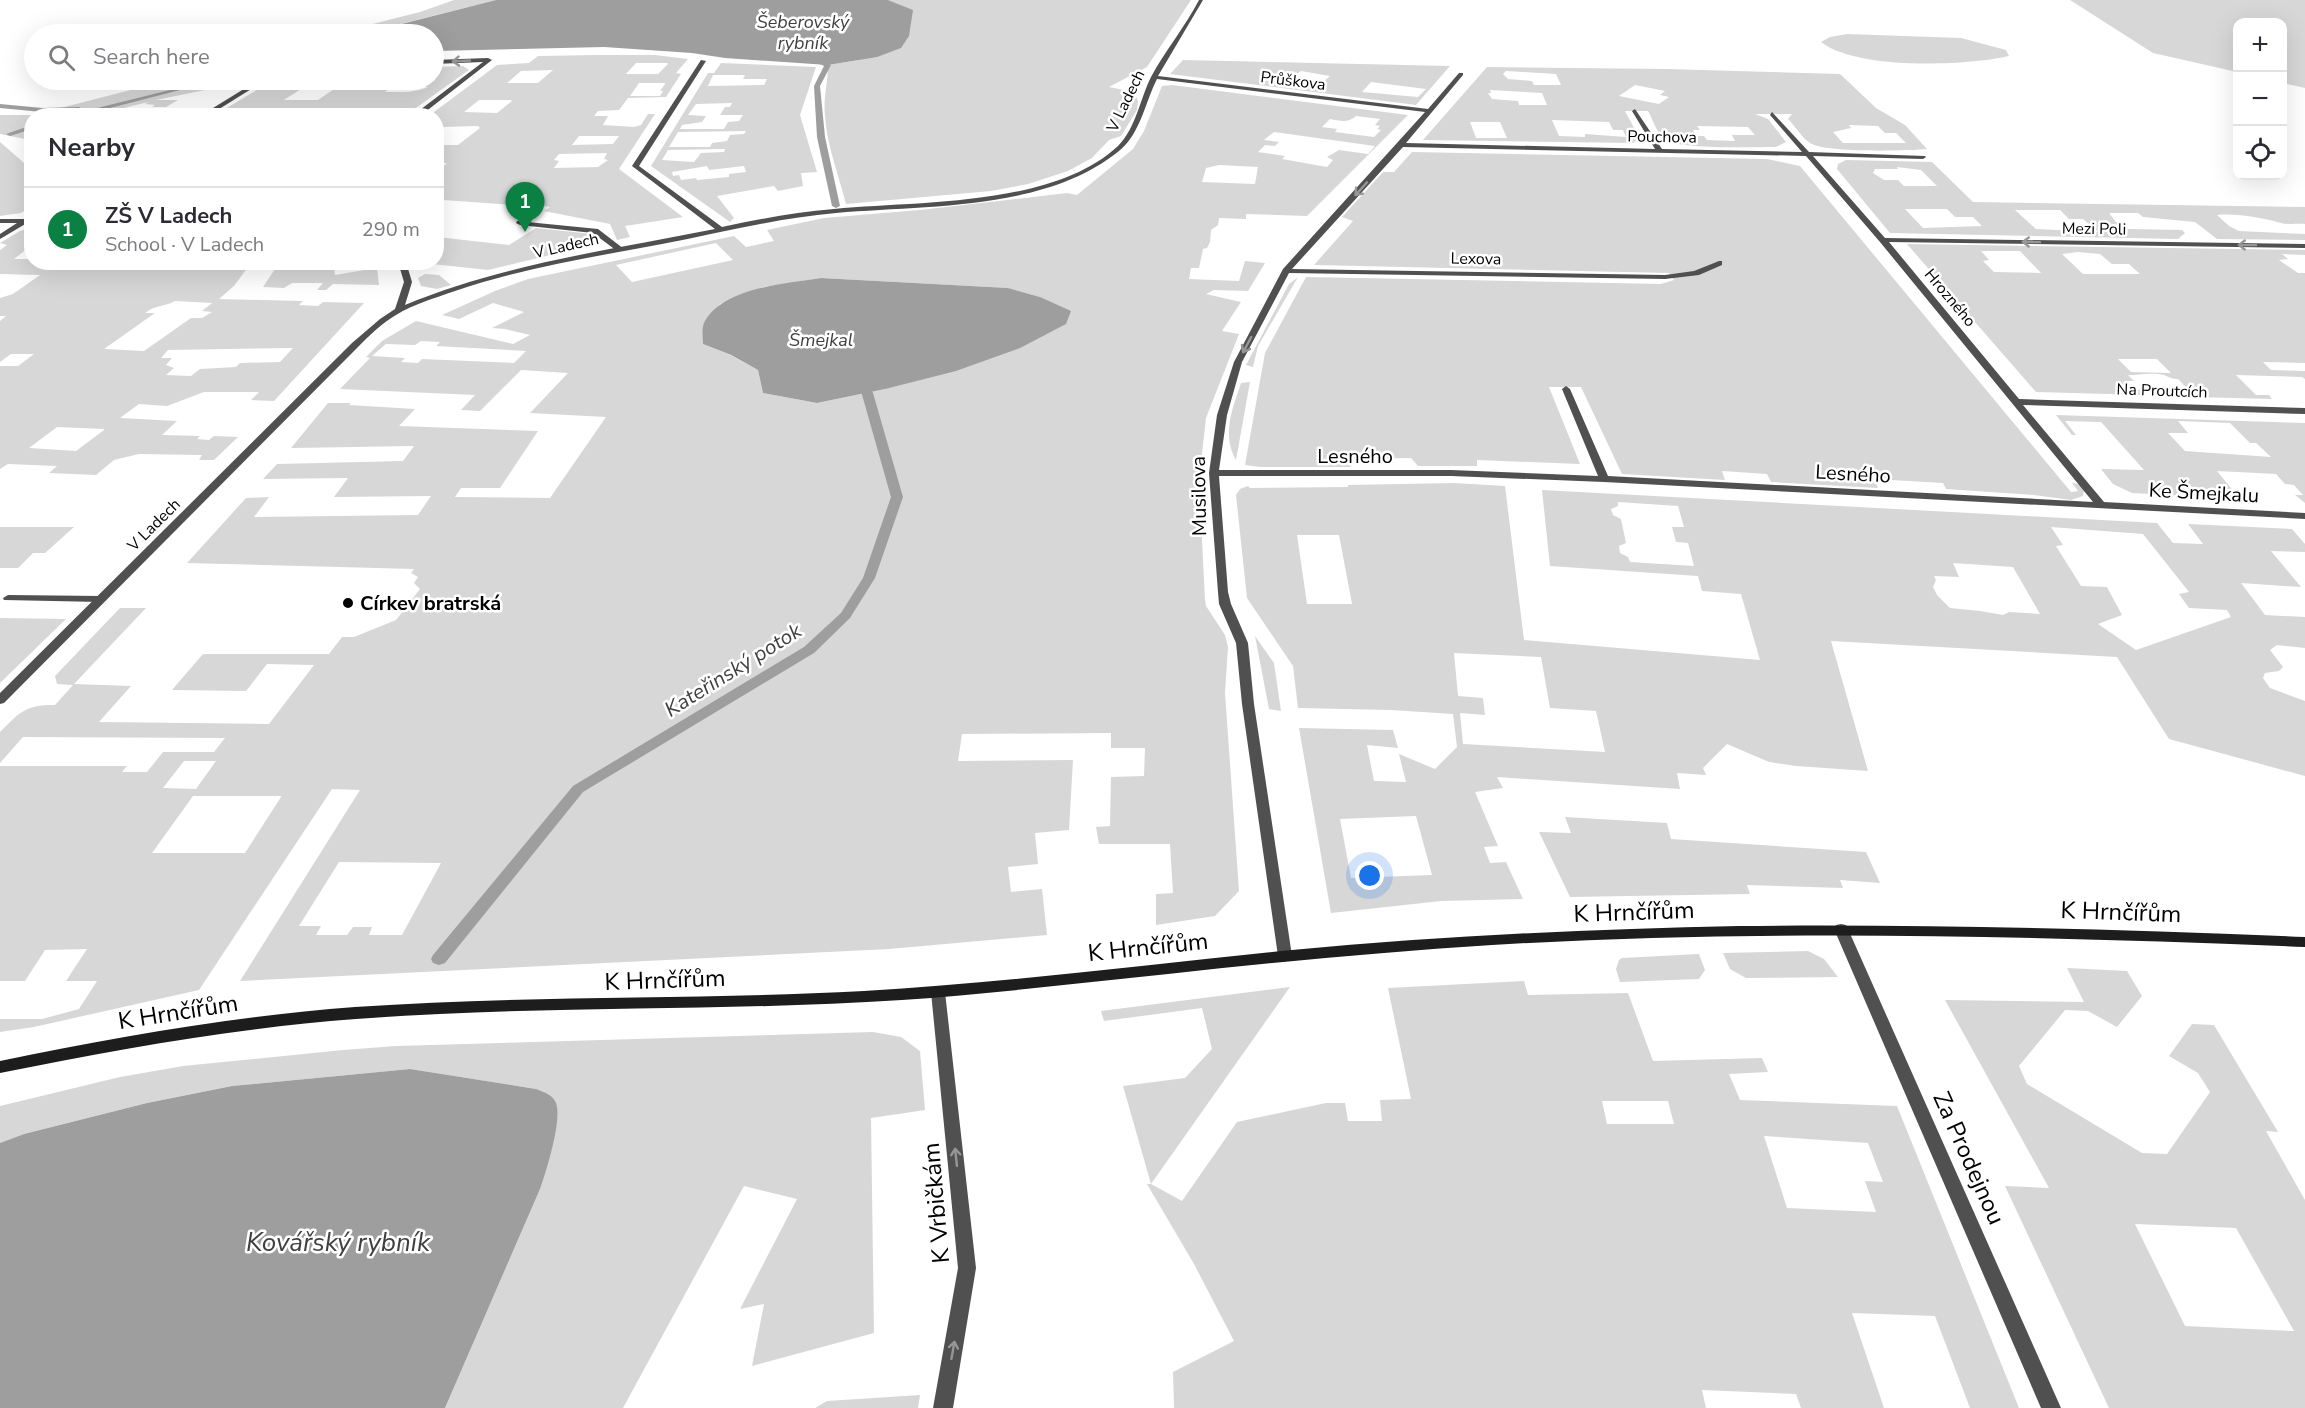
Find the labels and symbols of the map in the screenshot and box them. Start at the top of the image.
water label: Šeberovský rybník [757,10,850,55]
one-way arrow [452,56,472,67]
street label: V Ladech [1101,66,1150,137]
street label: Průškova [1259,66,1327,96]
street label: Pouchova [1627,125,1697,149]
one-way arrow [1354,181,1368,196]
pin: 1 [506,182,544,232]
street label: Mezi Poli [2062,217,2126,241]
street label: V Ladech [530,228,601,264]
one-way arrow [2021,236,2041,248]
one-way arrow [2237,239,2257,251]
street label: Lexova [1450,248,1502,270]
street label: Hrozného [1919,264,1981,332]
water label: Šmejkal [789,328,853,352]
one-way arrow [1241,336,1253,353]
street label: Na Proutcích [2116,378,2208,404]
street label: Lesného [1317,443,1393,470]
street label: Musilova [1185,456,1213,536]
street label: Lesného [1815,459,1891,489]
street label: Ke Šmejkalu [2148,477,2260,509]
street label: V Ladech [122,494,185,557]
place label: Církev bratrská [360,590,501,617]
marker: Církev bratrská [341,596,355,610]
water label: Kateřinský potok [659,616,807,723]
your location [1355,861,1384,890]
street label: K Hrnčířům [1573,894,1695,930]
street label: K Hrnčířům [2060,894,2182,930]
street label: K Hrnčířům [1086,925,1210,969]
street label: K Hrnčířům [604,962,726,998]
street label: K Hrnčířům [116,987,240,1037]
street label: Za Prodejnou [1925,1086,2013,1230]
street label: K Vrbičkám [915,1141,957,1265]
one-way arrow [950,1148,961,1168]
water label: Kovářský rybník [246,1225,431,1260]
one-way arrow [948,1341,959,1361]

